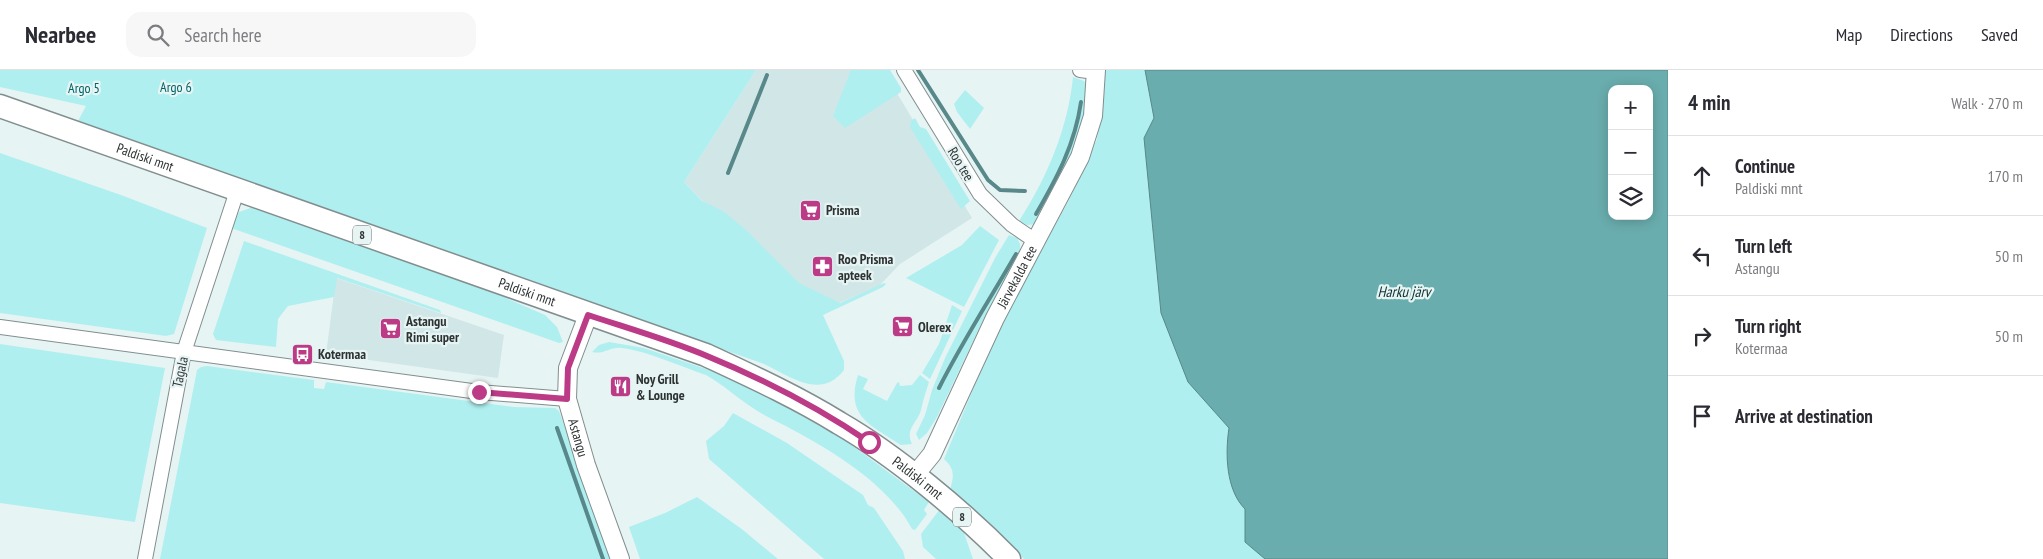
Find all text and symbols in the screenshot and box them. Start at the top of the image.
search box [126,12,476,57]
text: Nearbee [25,19,96,50]
icon: search [144,21,172,49]
text: Search here [184,23,262,47]
text: Map [1836,23,1862,46]
text: Directions [1890,23,1953,46]
text: Saved [1981,23,2018,46]
park label: Argo 6 [160,78,192,96]
park label: Argo 5 [68,79,100,97]
map controls [1608,85,1653,220]
button: + [1608,85,1653,130]
text: 4 min [1688,89,1730,116]
text: Walk · 270 m [1951,93,2023,113]
button: − [1608,130,1653,175]
street label: Paldiski mnt [114,139,176,176]
street label: Roo tee [944,144,978,184]
text: Continue [1735,154,1795,178]
icon: ahead [1688,162,1716,190]
text: 170 m [1988,166,2023,186]
button: layers [1608,175,1653,220]
text: Paldiski mnt [1735,178,1803,198]
supermarket icon: Prisma [798,198,822,222]
place label: Prisma [826,201,860,219]
road number: 8 [353,226,371,244]
text: Turn left [1735,234,1792,258]
street label: Järvekalda tee [992,242,1041,312]
icon: left [1688,242,1716,270]
text: 50 m [1995,246,2023,266]
place label: Roo Prisma apteek [838,250,894,284]
pharmacy icon: Roo Prisma apteek [810,255,834,279]
text: Astangu [1735,258,1780,278]
street label: Paldiski mnt [496,274,558,310]
water label: Harku järv [1378,282,1433,301]
place label: Astangu Rimi super [405,312,460,346]
text: Turn right [1735,314,1801,338]
supermarket icon: Olerex [890,315,914,339]
supermarket icon: Astangu Rimi super [378,317,402,341]
place label: Olerex [918,318,952,336]
icon: right [1688,322,1716,350]
text: 50 m [1995,326,2023,346]
text: Kotermaa [1735,338,1788,358]
bus stop icon: Kotermaa [290,342,314,366]
place label: Kotermaa [318,345,366,363]
street label: Tagala [168,355,192,389]
place label: Noy Grill & Lounge [636,370,685,404]
restaurant icon: Noy Grill & Lounge [608,375,632,399]
route end [468,381,491,404]
icon: arrive [1688,402,1716,430]
text: Arrive at destination [1735,404,1873,428]
street label: Astangu [564,416,592,459]
route start [858,431,881,454]
street label: Paldiski mnt [889,452,947,503]
road number: 8 [953,508,971,527]

